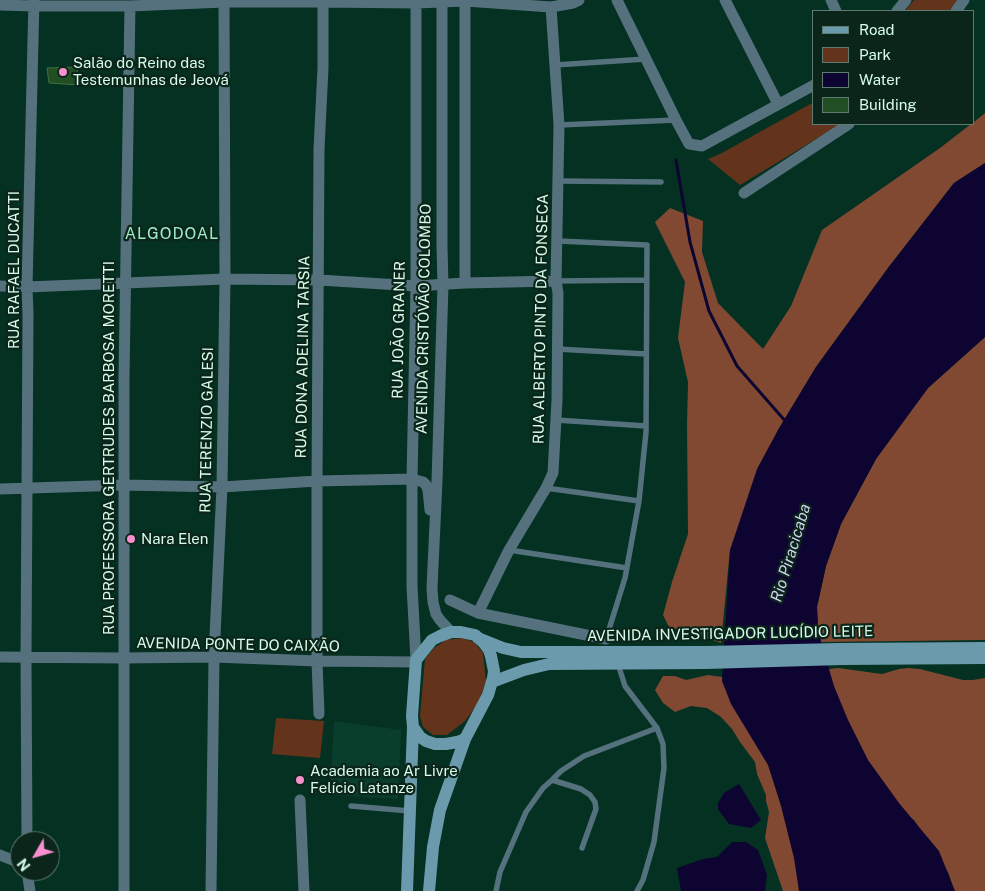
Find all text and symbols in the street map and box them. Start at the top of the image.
legend [812,10,975,125]
text: Road [859,21,895,38]
text: Park [859,46,891,63]
place label: Salão do Reino das Testemunhas de Jeová [73,54,229,89]
marker: Salão do Reino das Testemunhas de Jeová [57,66,69,78]
text: Water [859,71,901,88]
text: Building [859,96,917,113]
street label: RUA RAFAEL DUCATTI [5,191,23,349]
street label: RUA ALBERTO PINTO DA FONSECA [530,194,552,444]
street label: AVENIDA CRISTÓVÃO COLOMBO [413,204,435,434]
district label: ALGODOAL [124,224,220,244]
street label: RUA DONA ADELINA TARSIA [292,255,314,459]
street label: RUA PROFESSORA GERTRUDES BARBOSA MORETTI [100,261,118,635]
street label: RUA JOÃO GRANER [389,261,409,399]
street label: RUA TERENZIO GALESI [197,347,217,513]
water label: Rio Piracicaba [767,502,815,604]
place label: Nara Elen [141,530,209,548]
marker: Nara Elen [125,533,137,545]
street label: AVENIDA INVESTIGADOR LUCÍDIO LEITE [587,623,873,645]
street label: AVENIDA PONTE DO CAIXÃO [136,634,340,656]
place label: Academia ao Ar Livre Felício Latanze [310,762,458,797]
marker: Academia ao Ar Livre Felício Latanze [294,774,306,786]
north arrow [10,831,60,881]
text: N [14,855,34,874]

